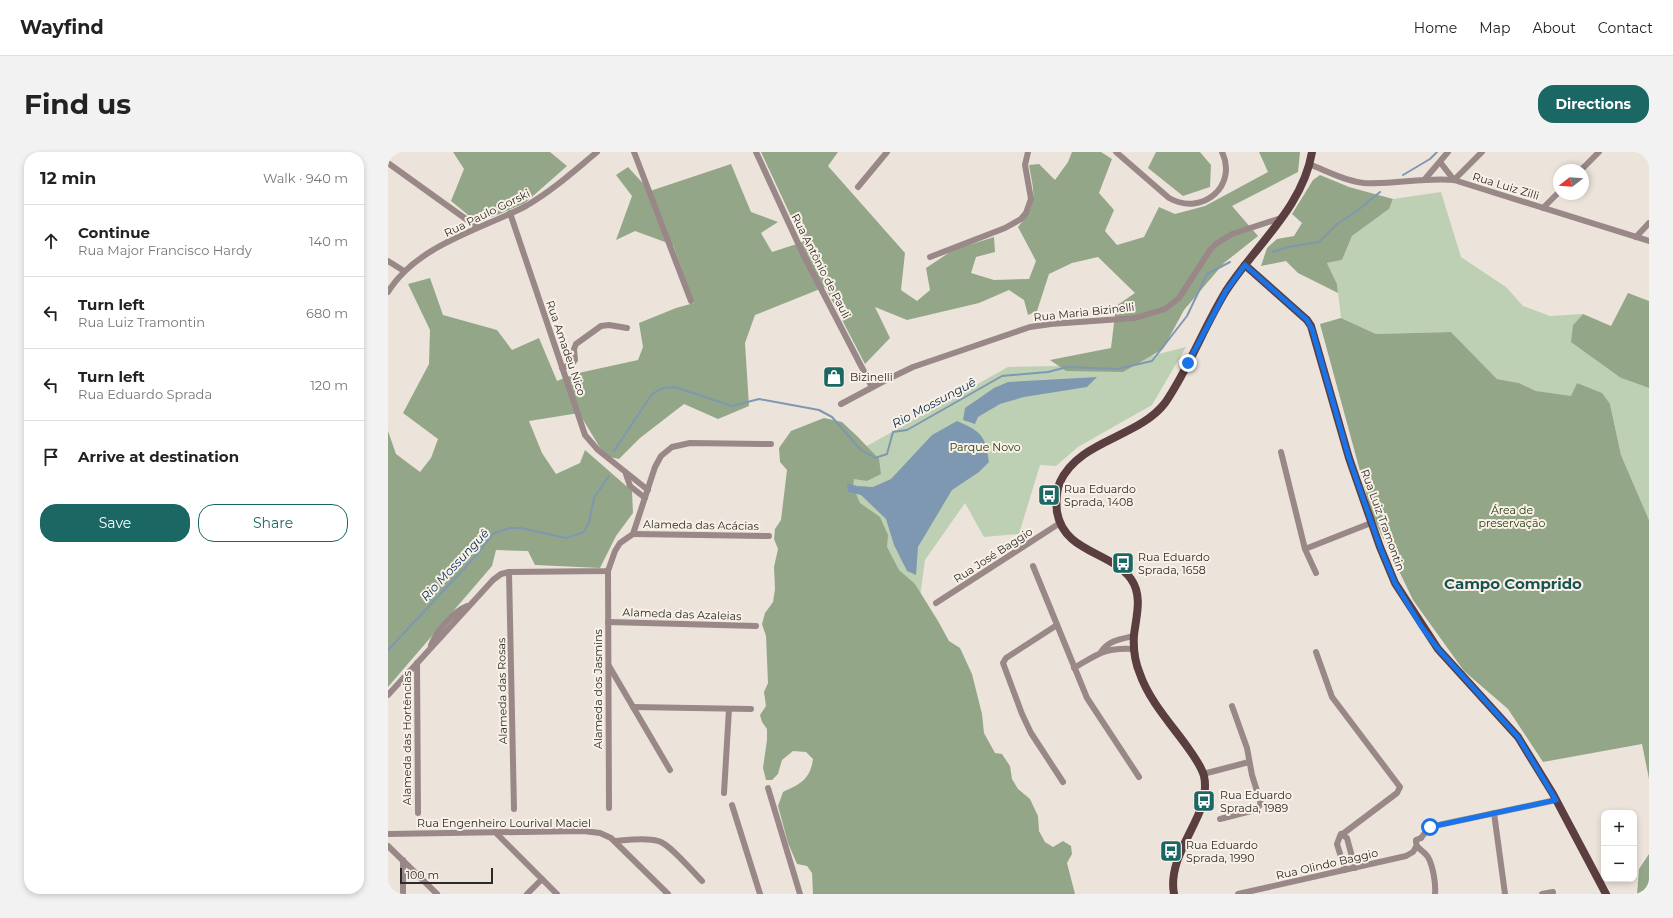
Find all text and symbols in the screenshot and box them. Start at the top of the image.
text: Wayfind [20,16,104,39]
text: Home [1414,19,1457,37]
text: Map [1479,19,1510,37]
text: About [1532,19,1576,37]
text: Contact [1598,19,1653,37]
button: Directions [1538,85,1649,123]
text: Find us [24,87,131,121]
north arrow [1553,164,1589,200]
text: 12 min [40,168,96,188]
street label: Rua Luiz Zilli [1471,169,1541,203]
text: Walk · 940 m [263,170,348,186]
street label: Rua Paulo Gorski [442,186,532,240]
street label: Rua Antônio de Pauli [788,211,854,321]
text: Continue [78,223,150,242]
icon: ahead [40,230,62,252]
text: 140 m [309,233,348,249]
text: Rua Major Francisco Hardy [78,242,252,258]
text: Turn left [78,295,145,314]
street label: Rua Amadeu Nico [543,298,589,398]
street label: Rua Maria Bizinelli [1033,300,1135,324]
icon: left [40,302,62,324]
text: 680 m [306,305,348,321]
text: Rua Luiz Tramontin [78,314,205,330]
route end [1179,354,1197,372]
shop icon: Bizinelli [821,364,847,390]
text: Turn left [78,367,145,386]
place label: Bizinelli [850,370,893,384]
icon: left [40,374,62,396]
water label: Rio Mossunguê [889,374,978,431]
text: 120 m [310,377,348,393]
text: Rua Eduardo Sprada [78,386,212,402]
park label: Parque Novo [949,440,1021,454]
icon: arrive [40,446,62,468]
text: Arrive at destination [78,447,239,466]
street label: Rua Luiz Tramontin [1358,467,1408,573]
bus stop icon: Rua Eduardo Sprada, 1408 [1036,482,1062,508]
place label: Rua Eduardo Sprada, 1408 [1064,482,1136,509]
park label: Área de preservação [1479,503,1545,530]
button: Save [40,504,190,542]
button: Share [198,504,348,542]
street label: Alameda das Acácias [643,517,760,533]
street label: Rua José Baggio [951,524,1035,586]
water label: Rio Mossunguê [417,526,492,604]
bus stop icon: Rua Eduardo Sprada, 1658 [1110,550,1136,576]
place label: Rua Eduardo Sprada, 1658 [1138,550,1210,577]
district label: Campo Comprido [1444,574,1582,593]
street label: Alameda das Azaleias [622,605,742,623]
street label: Alameda dos Jasmins [591,628,605,749]
street label: Alameda das Rosas [494,637,510,744]
street label: Alameda das Hortências [400,670,414,805]
bus stop icon: Rua Eduardo Sprada, 1989 [1191,788,1217,814]
place label: Rua Eduardo Sprada, 1989 [1220,788,1292,815]
map controls [1601,810,1637,882]
button: + [1601,810,1637,846]
street label: Rua Engenheiro Lourival Maciel [417,816,591,830]
route start [1421,818,1439,836]
bus stop icon: Rua Eduardo Sprada, 1990 [1158,838,1184,864]
place label: Rua Eduardo Sprada, 1990 [1186,838,1258,865]
street label: Rua Olindo Baggio [1275,845,1379,883]
button: − [1601,846,1637,882]
scale bar [400,866,493,885]
text: 100 m [406,868,439,882]

